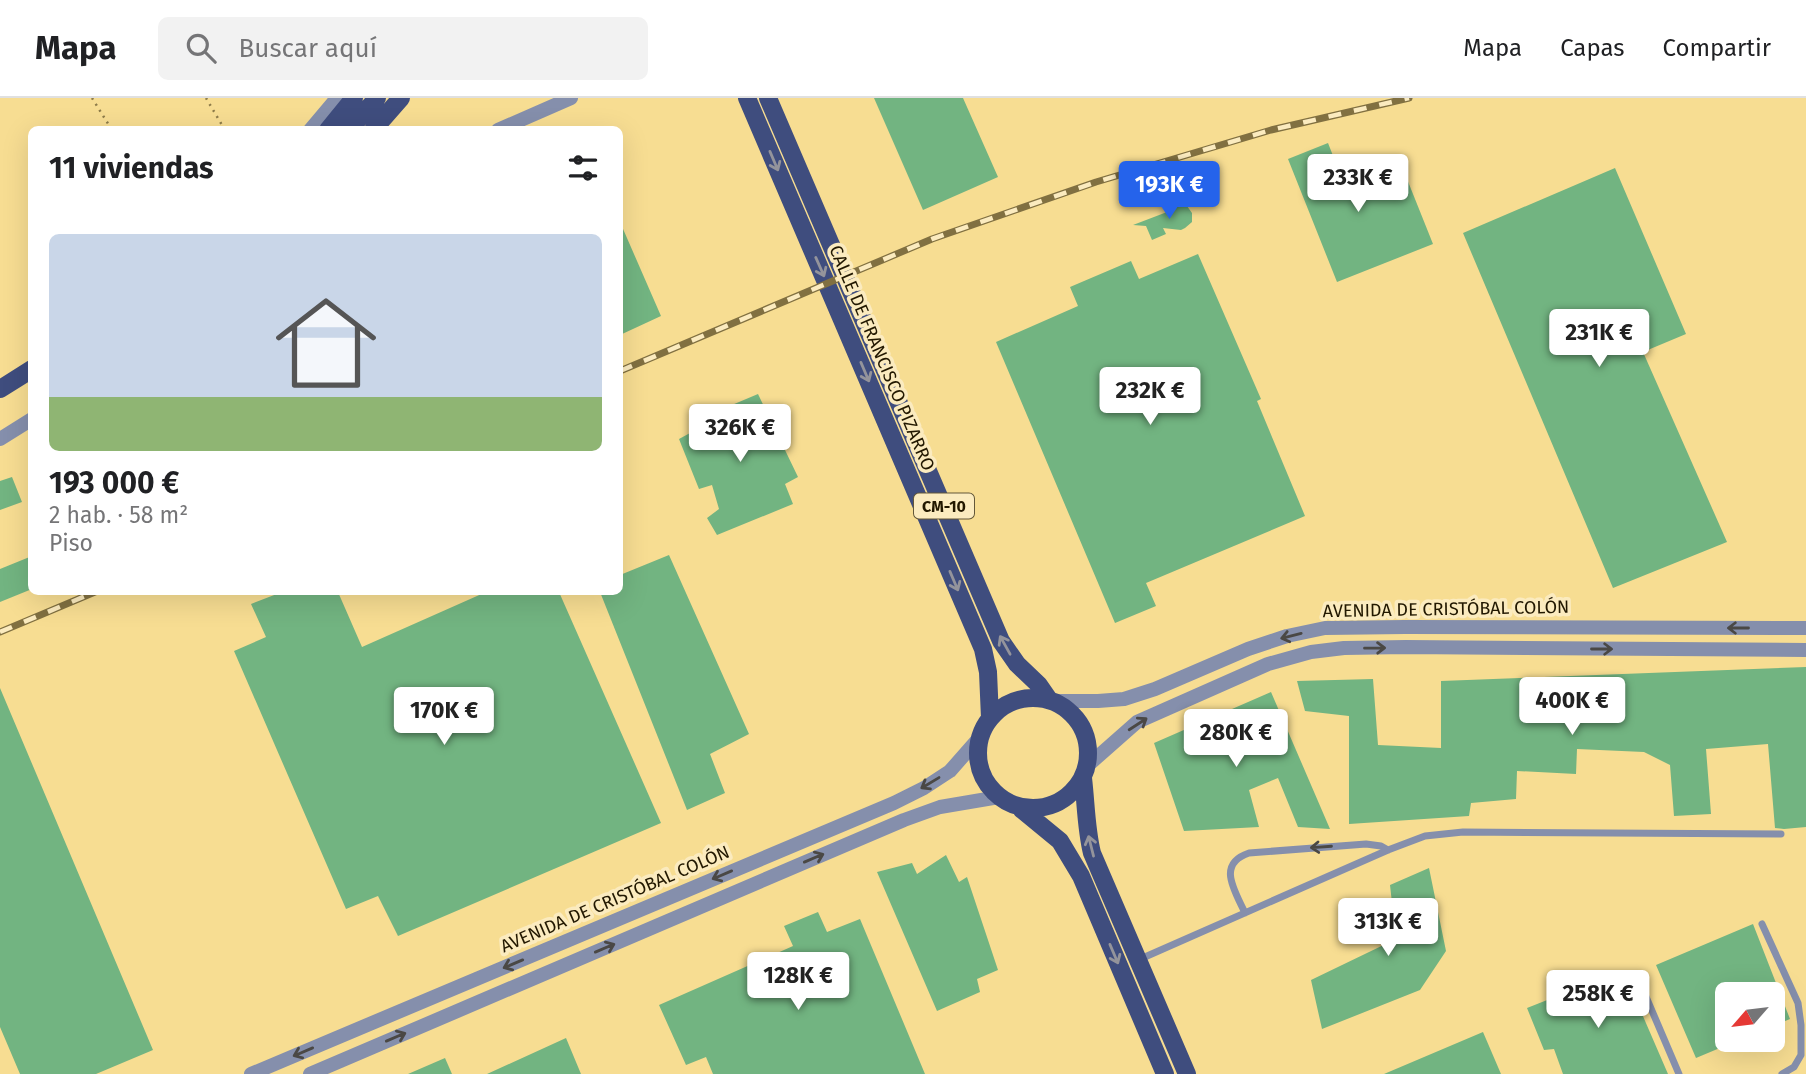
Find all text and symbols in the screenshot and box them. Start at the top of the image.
search box [158,17,648,80]
text: Mapa [35,28,116,68]
icon: search [182,29,220,67]
text: Buscar aquí [238,33,377,64]
text: Mapa [1463,34,1522,62]
text: Capas [1560,34,1624,62]
text: Compartir [1662,34,1771,62]
icon: filters [564,149,602,187]
one-way arrow [768,149,781,171]
text: 11 viviendas [49,150,214,186]
pin: 233K € [1301,155,1415,214]
pin: 193K € [1112,162,1226,221]
text: 233K € [1323,163,1393,191]
text: 193K € [1135,170,1203,198]
street label: CALLE DE FRANCISCO PIZARRO [824,242,940,474]
one-way arrow [814,256,827,277]
icon: home [263,280,389,406]
pin: 231K € [1542,310,1656,369]
text: 231K € [1565,318,1633,346]
one-way arrow [860,361,873,382]
pin: 232K € [1093,368,1207,427]
text: 232K € [1115,376,1185,404]
pin: 326K € [683,404,797,464]
text: 326K € [705,413,775,441]
text: 193 000 € [49,465,179,501]
road number: CM-10 [914,494,974,518]
text: 2 hab. · 58 m² [49,501,188,529]
text: Piso [49,529,93,557]
one-way arrow [948,570,961,592]
street label: AVENIDA DE CRISTÓBAL COLÓN [1323,596,1569,622]
one-way arrow [1727,621,1750,635]
one-way arrow [1280,630,1302,643]
one-way arrow [998,636,1012,656]
one-way arrow [1363,641,1386,654]
one-way arrow [1591,642,1614,656]
pin: 400K € [1515,678,1629,737]
text: 400K € [1535,686,1609,714]
pin: 170K € [387,688,501,747]
text: 170K € [410,696,478,724]
pin: 280K € [1179,710,1293,769]
one-way arrow [1128,717,1147,731]
text: 280K € [1200,718,1272,746]
one-way arrow [921,777,941,791]
one-way arrow [1084,835,1097,858]
street label: AVENIDA DE CRISTÓBAL COLÓN [497,841,733,957]
one-way arrow [1310,841,1333,854]
one-way arrow [803,851,824,864]
one-way arrow [712,869,733,882]
pin: 313K € [1331,898,1445,958]
text: 313K € [1354,907,1422,935]
one-way arrow [594,941,615,954]
one-way arrow [1108,942,1121,964]
pin: 128K € [741,953,855,1012]
one-way arrow [502,958,524,971]
text: 128K € [763,961,833,989]
pin: 258K € [1541,970,1655,1030]
text: 258K € [1562,979,1634,1007]
north arrow [1715,982,1785,1052]
map controls [1715,982,1785,1052]
one-way arrow [384,1030,406,1043]
one-way arrow [293,1046,314,1059]

